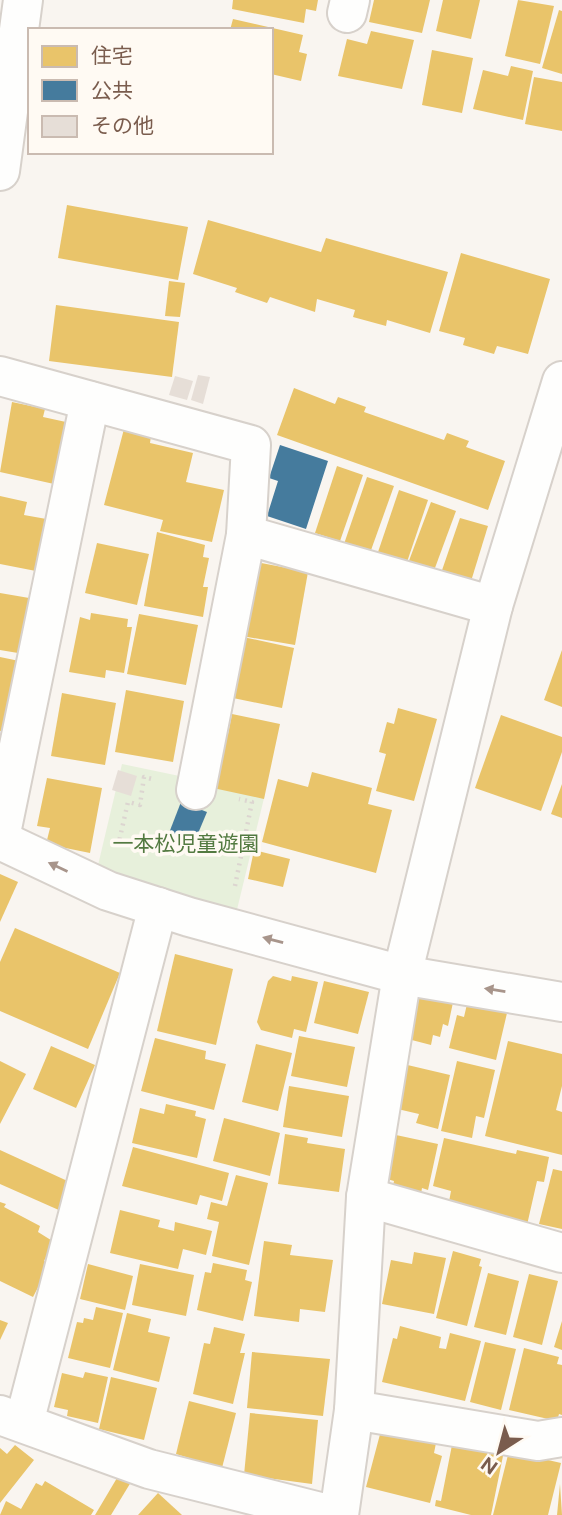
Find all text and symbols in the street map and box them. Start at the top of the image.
legend [28,28,273,154]
text: 住宅 [91,43,133,68]
text: 公共 [91,78,133,103]
text: その他 [91,113,154,138]
park label: 一本松児童遊園 [113,831,260,856]
one-way arrow [48,861,68,873]
one-way arrow [262,934,284,945]
one-way arrow [484,984,506,995]
north arrow [464,1417,534,1487]
text: N [477,1452,501,1479]

